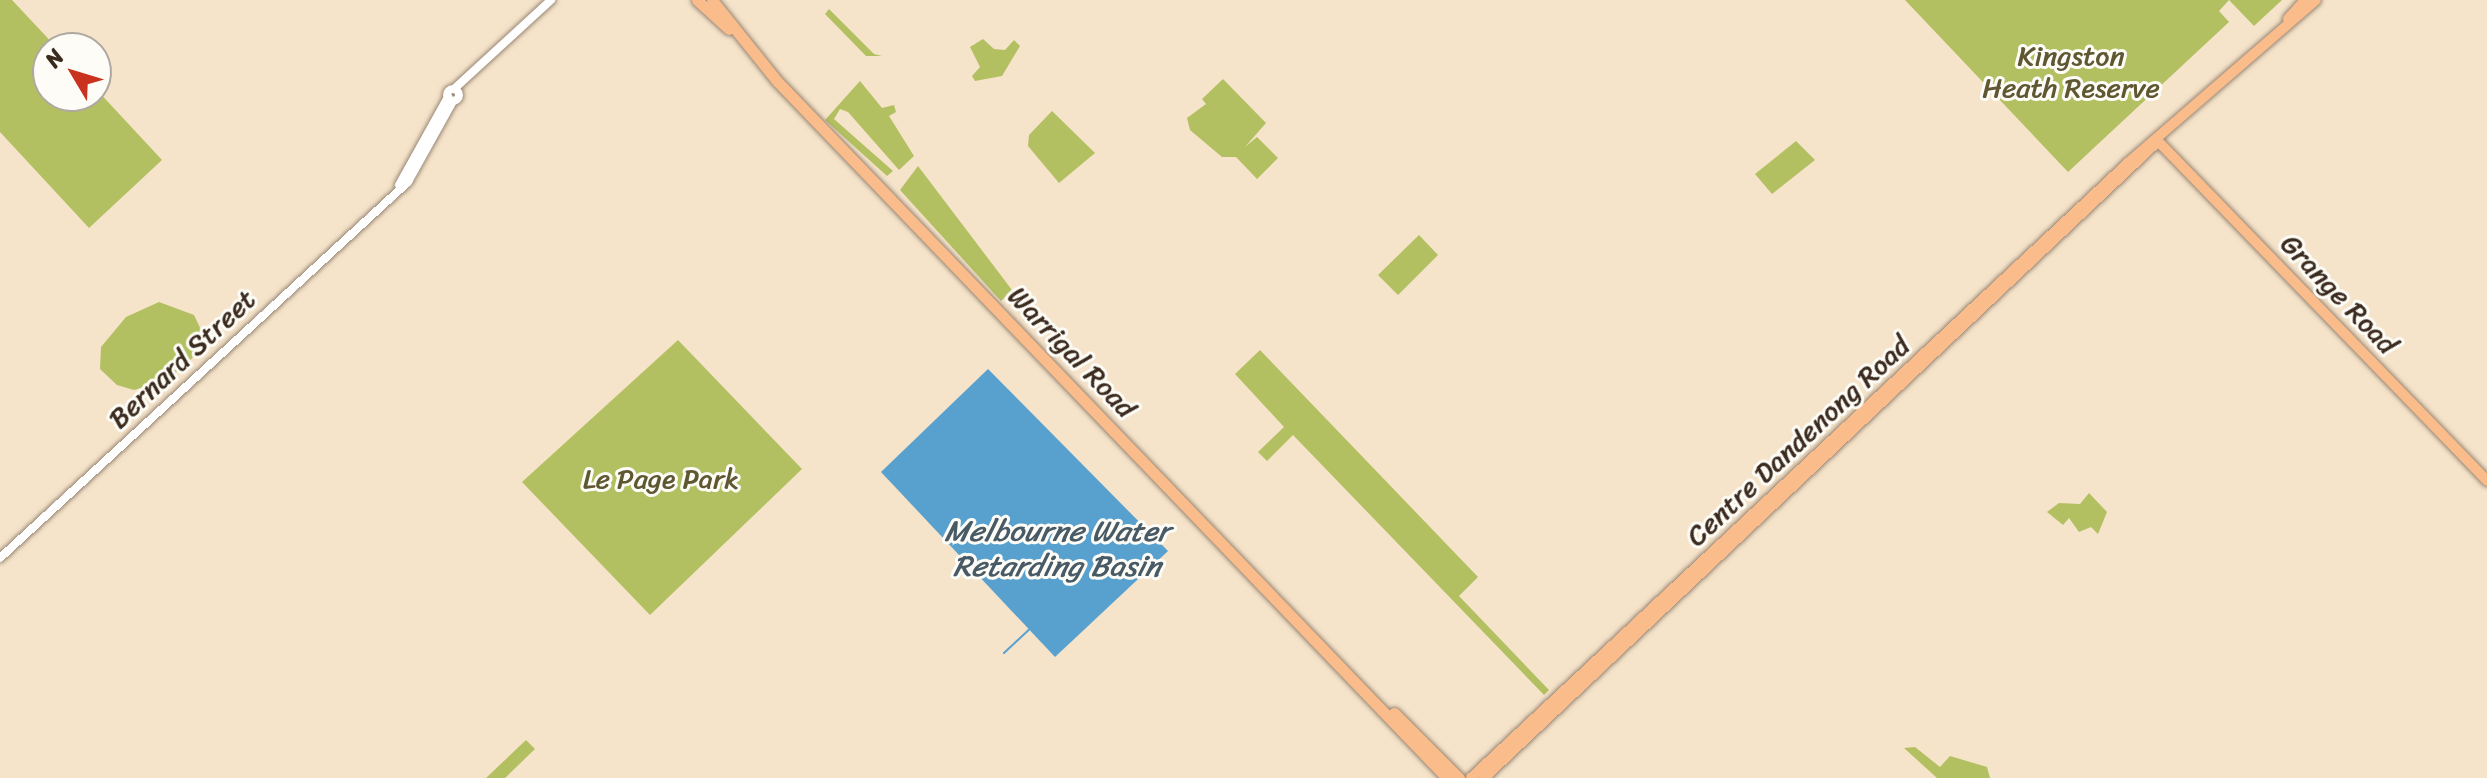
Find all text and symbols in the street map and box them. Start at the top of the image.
north arrow [32,32,112,112]
park label: Kingston Heath Reserve [1981,39,2161,105]
text: N [34,40,74,76]
street label: Grange Road [2273,227,2405,361]
street label: Warrigal Road [1001,279,1143,425]
street label: Bernard Street [102,283,262,435]
street label: Centre Dandenong Road [1679,329,1917,553]
park label: Le Page Park [582,462,740,496]
water label: Melbourne Water Retarding Basin [944,513,1170,584]

